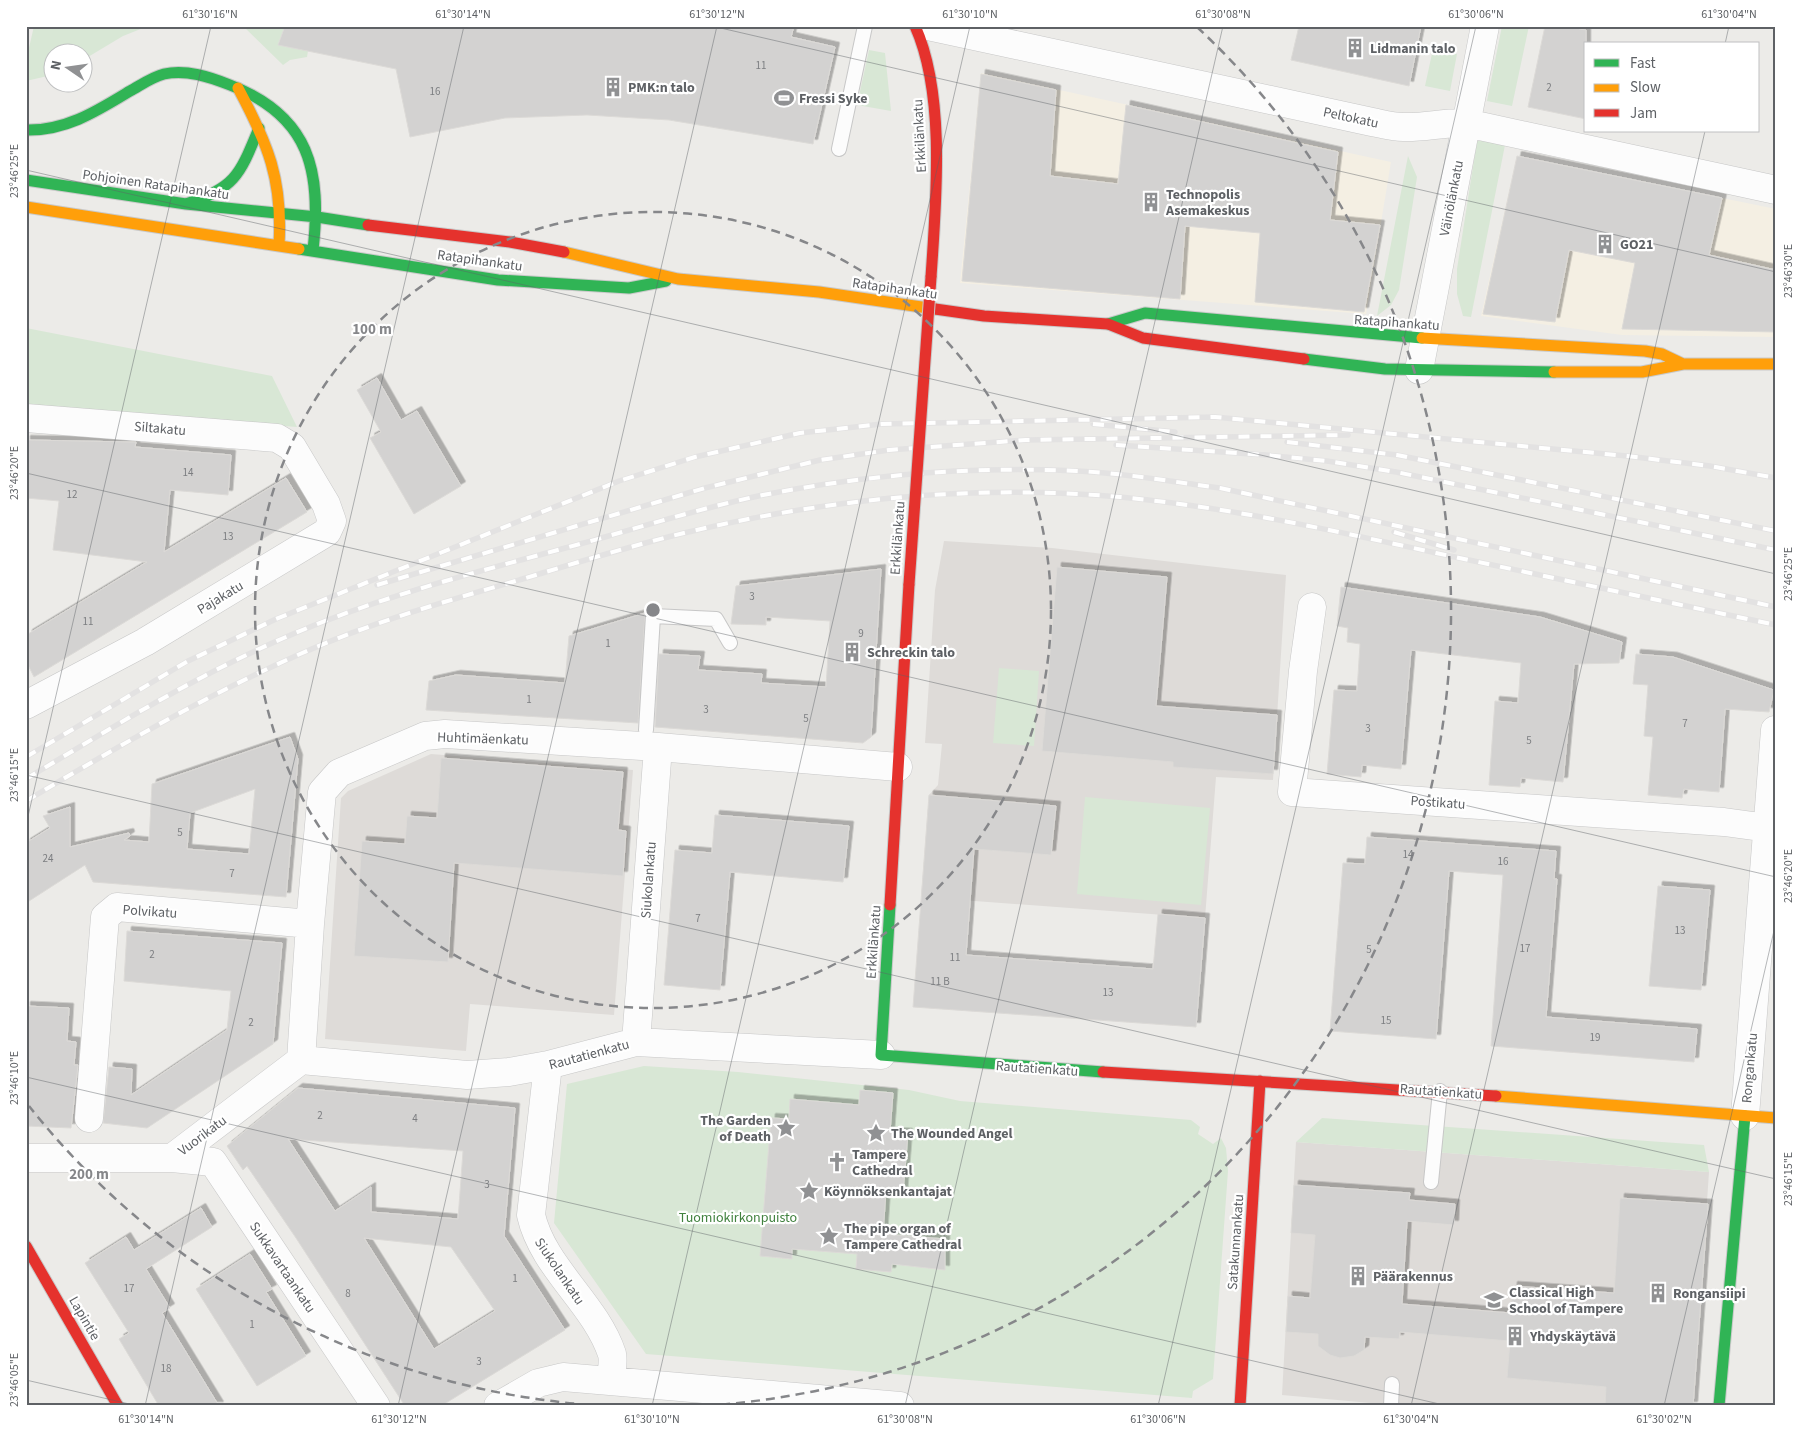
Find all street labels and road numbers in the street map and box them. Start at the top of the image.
street label: Erkkilänkatu [908,99,932,173]
street label: Peltokatu [1321,102,1380,134]
street label: Väinölänkatu [1435,159,1469,238]
street label: Pohjoinen Ratapihankatu [81,165,231,205]
street label: Ratapihankatu [436,245,524,277]
street label: Ratapihankatu [851,273,939,305]
street label: Ratapihankatu [1353,310,1440,336]
street label: Siltakatu [133,417,187,441]
street label: Erkkilänkatu [885,501,911,576]
street label: Pajakatu [194,576,247,620]
street label: Huhtimäenkatu [437,727,529,751]
street label: Postikatu [1410,791,1466,815]
street label: Siukolankatu [636,841,662,919]
street label: Polvikatu [122,900,178,924]
street label: Erkkilänkatu [861,905,887,980]
street label: Rongankatu [1737,1032,1763,1104]
street label: Rautatienkatu [547,1035,632,1075]
street label: Rautatienkatu [995,1056,1079,1082]
street label: Rautatienkatu [1399,1079,1483,1105]
street label: Vuorikatu [174,1111,231,1161]
street label: Satakunnankatu [1223,1193,1249,1291]
street label: Sukkavartaankatu [244,1218,320,1317]
street label: Siukolankatu [529,1234,589,1309]
street label: Lapintie [64,1293,105,1344]

